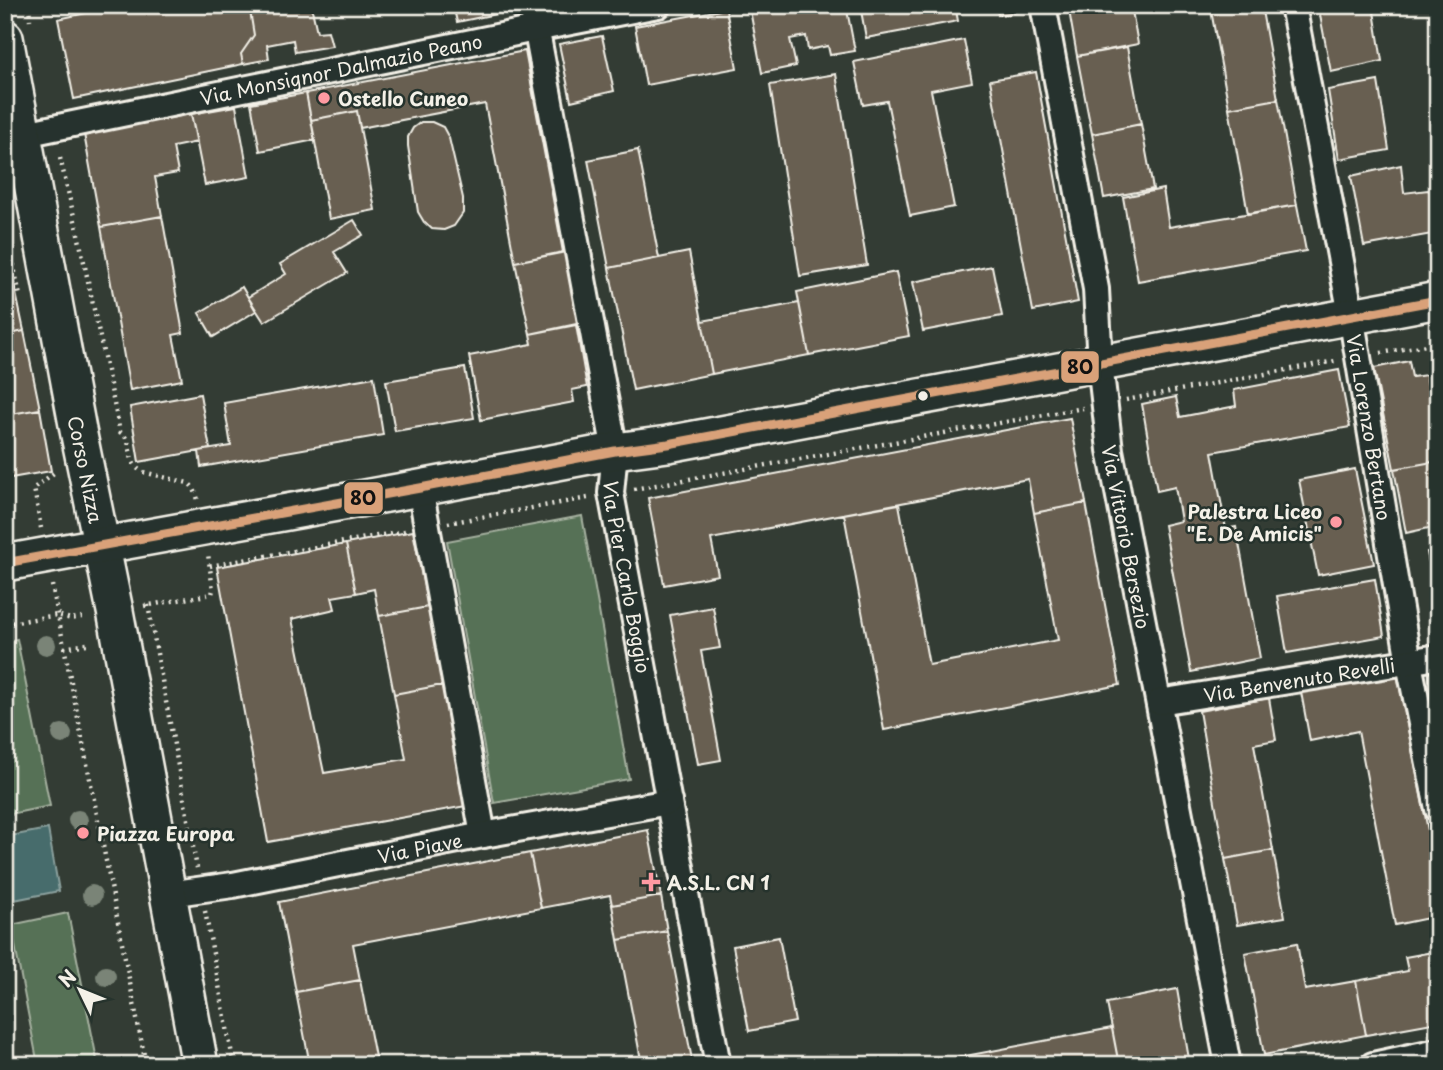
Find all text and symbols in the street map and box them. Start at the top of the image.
street label: Via Monsignor Dalmazio Peano [197,26,485,112]
place label: Ostello Cuneo [338,84,468,112]
marker: Ostello Cuneo [316,90,332,106]
street label: Via Lorenzo Bertano [1340,332,1399,522]
line badge: 80 [1060,350,1100,384]
text: 80 [1067,352,1093,380]
unlabelled marker [916,389,930,403]
street label: Corso Nizza [62,413,111,526]
street label: Via Vittorio Bersezio [1095,442,1158,631]
street label: Via Pier Carlo Boggio [597,479,658,675]
line badge: 80 [343,481,384,515]
text: 80 [350,483,376,511]
place label: Palestra Liceo "E. De Amicis" [1187,497,1322,547]
marker: Palestra Liceo "E. De Amicis" [1328,514,1344,530]
street label: Via Benvenuto Revelli [1201,650,1397,709]
place label: Piazza Europa [97,819,235,847]
marker: Piazza Europa [75,825,91,841]
street label: Via Piave [375,826,465,870]
place label: A.S.L. CN 1 [667,868,770,896]
marker: A.S.L. CN 1 [641,872,661,892]
north arrow [46,954,116,1024]
text: N [51,963,82,993]

